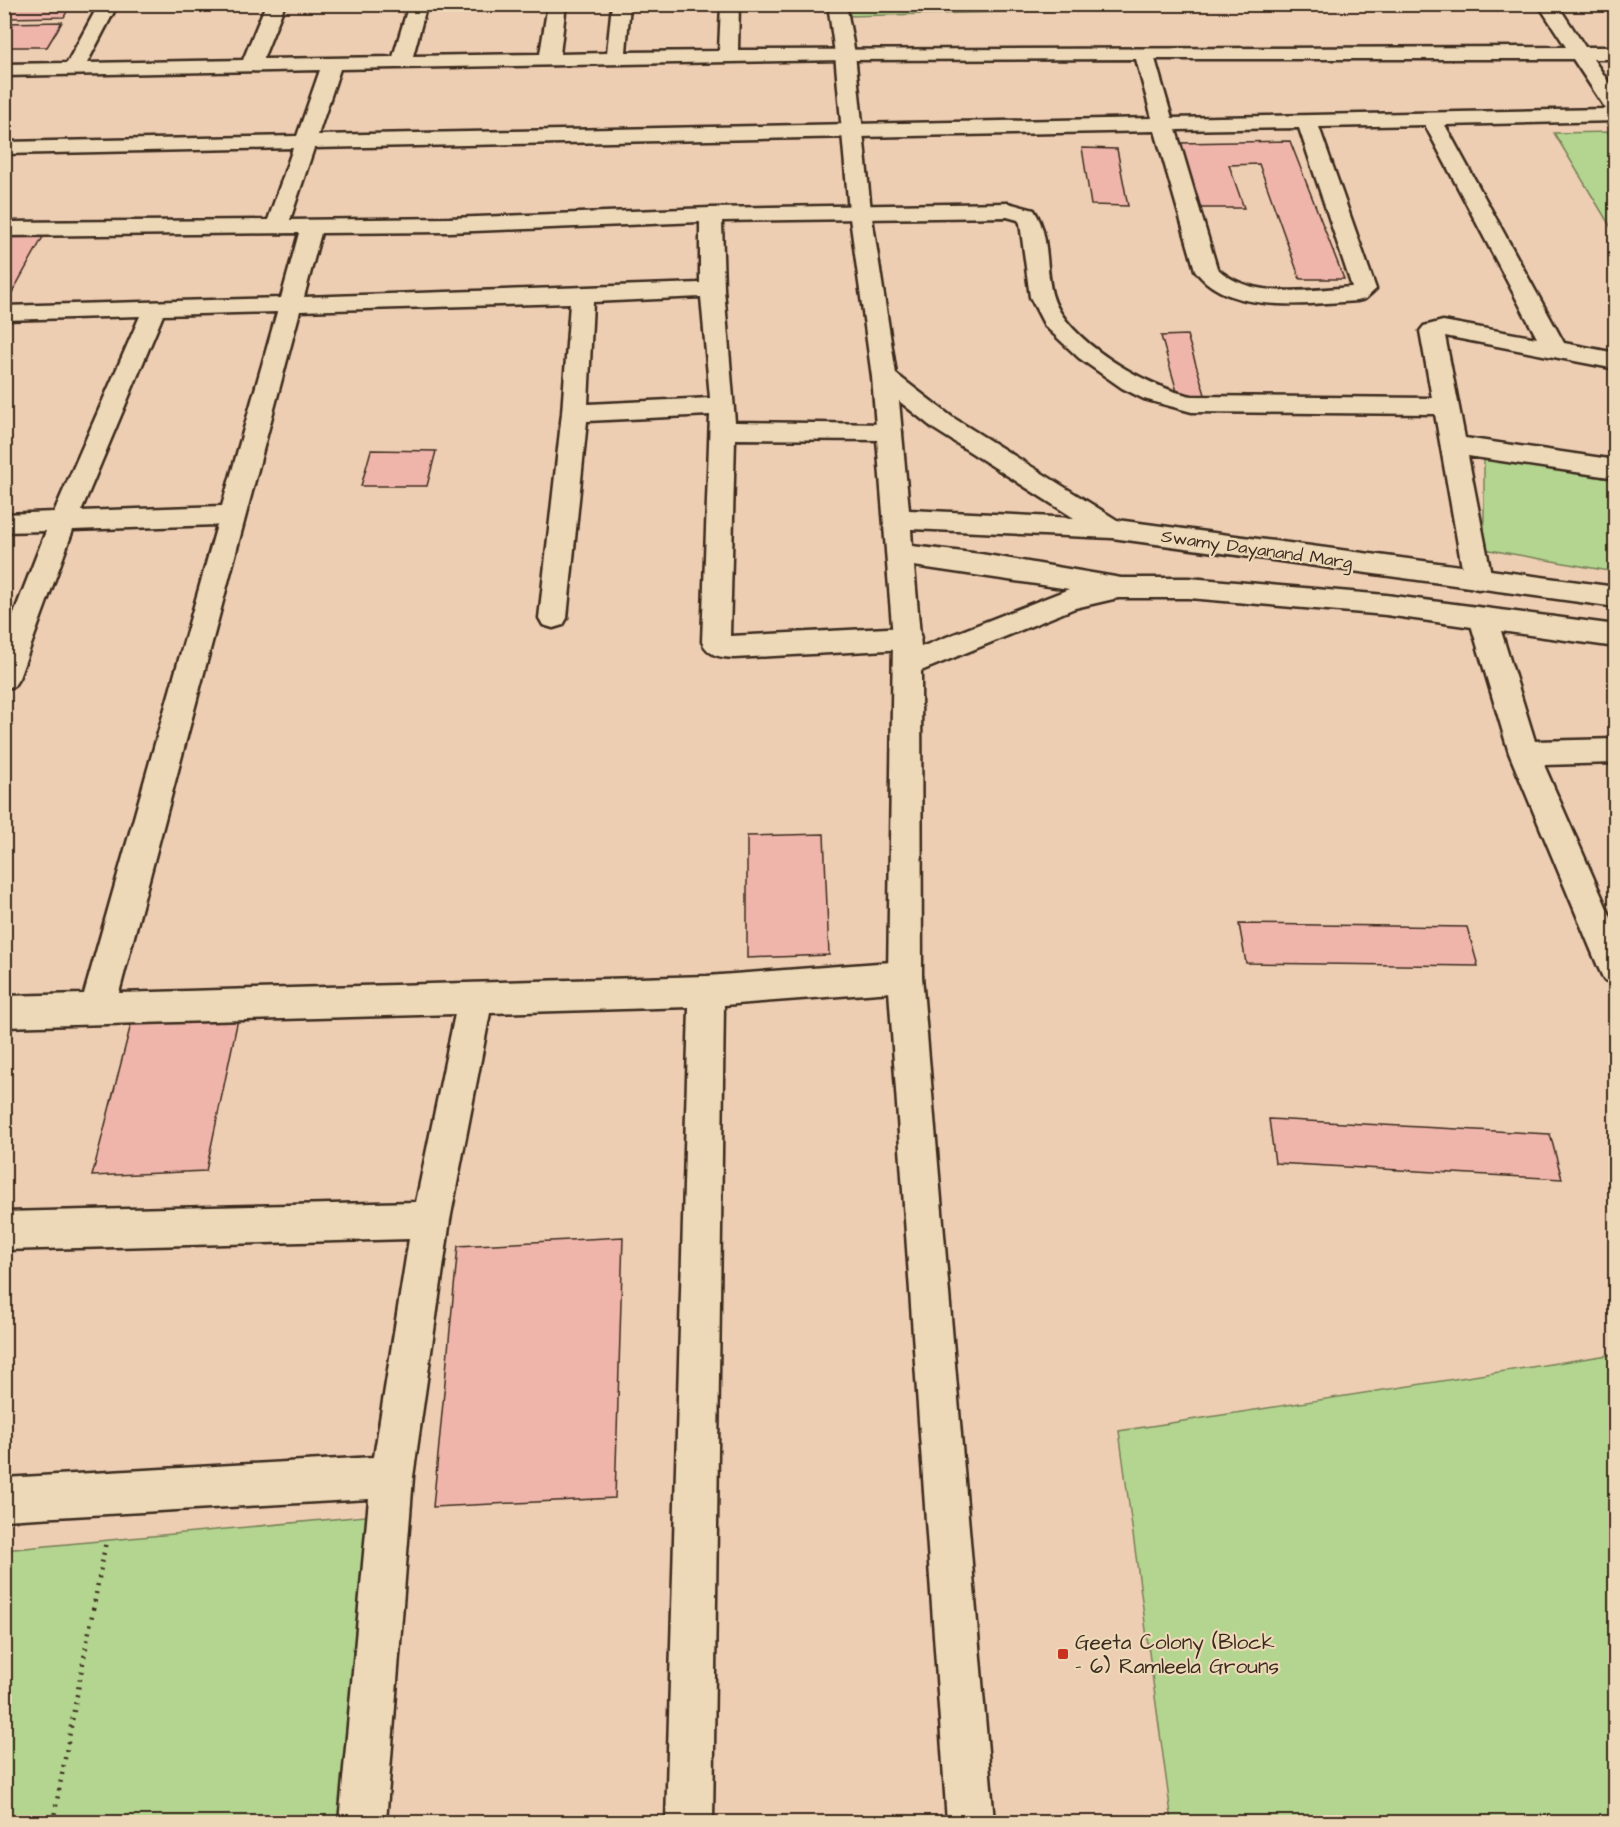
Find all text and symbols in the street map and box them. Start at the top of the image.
street label: Swamy Dayanand Marg [1159,524,1354,576]
place label: Geeta Colony (Block - 6) Ramleela Grouns [1075,1628,1279,1681]
marker: Geeta Colony (Block - 6) Ramleela Grouns [1056,1647,1070,1661]

